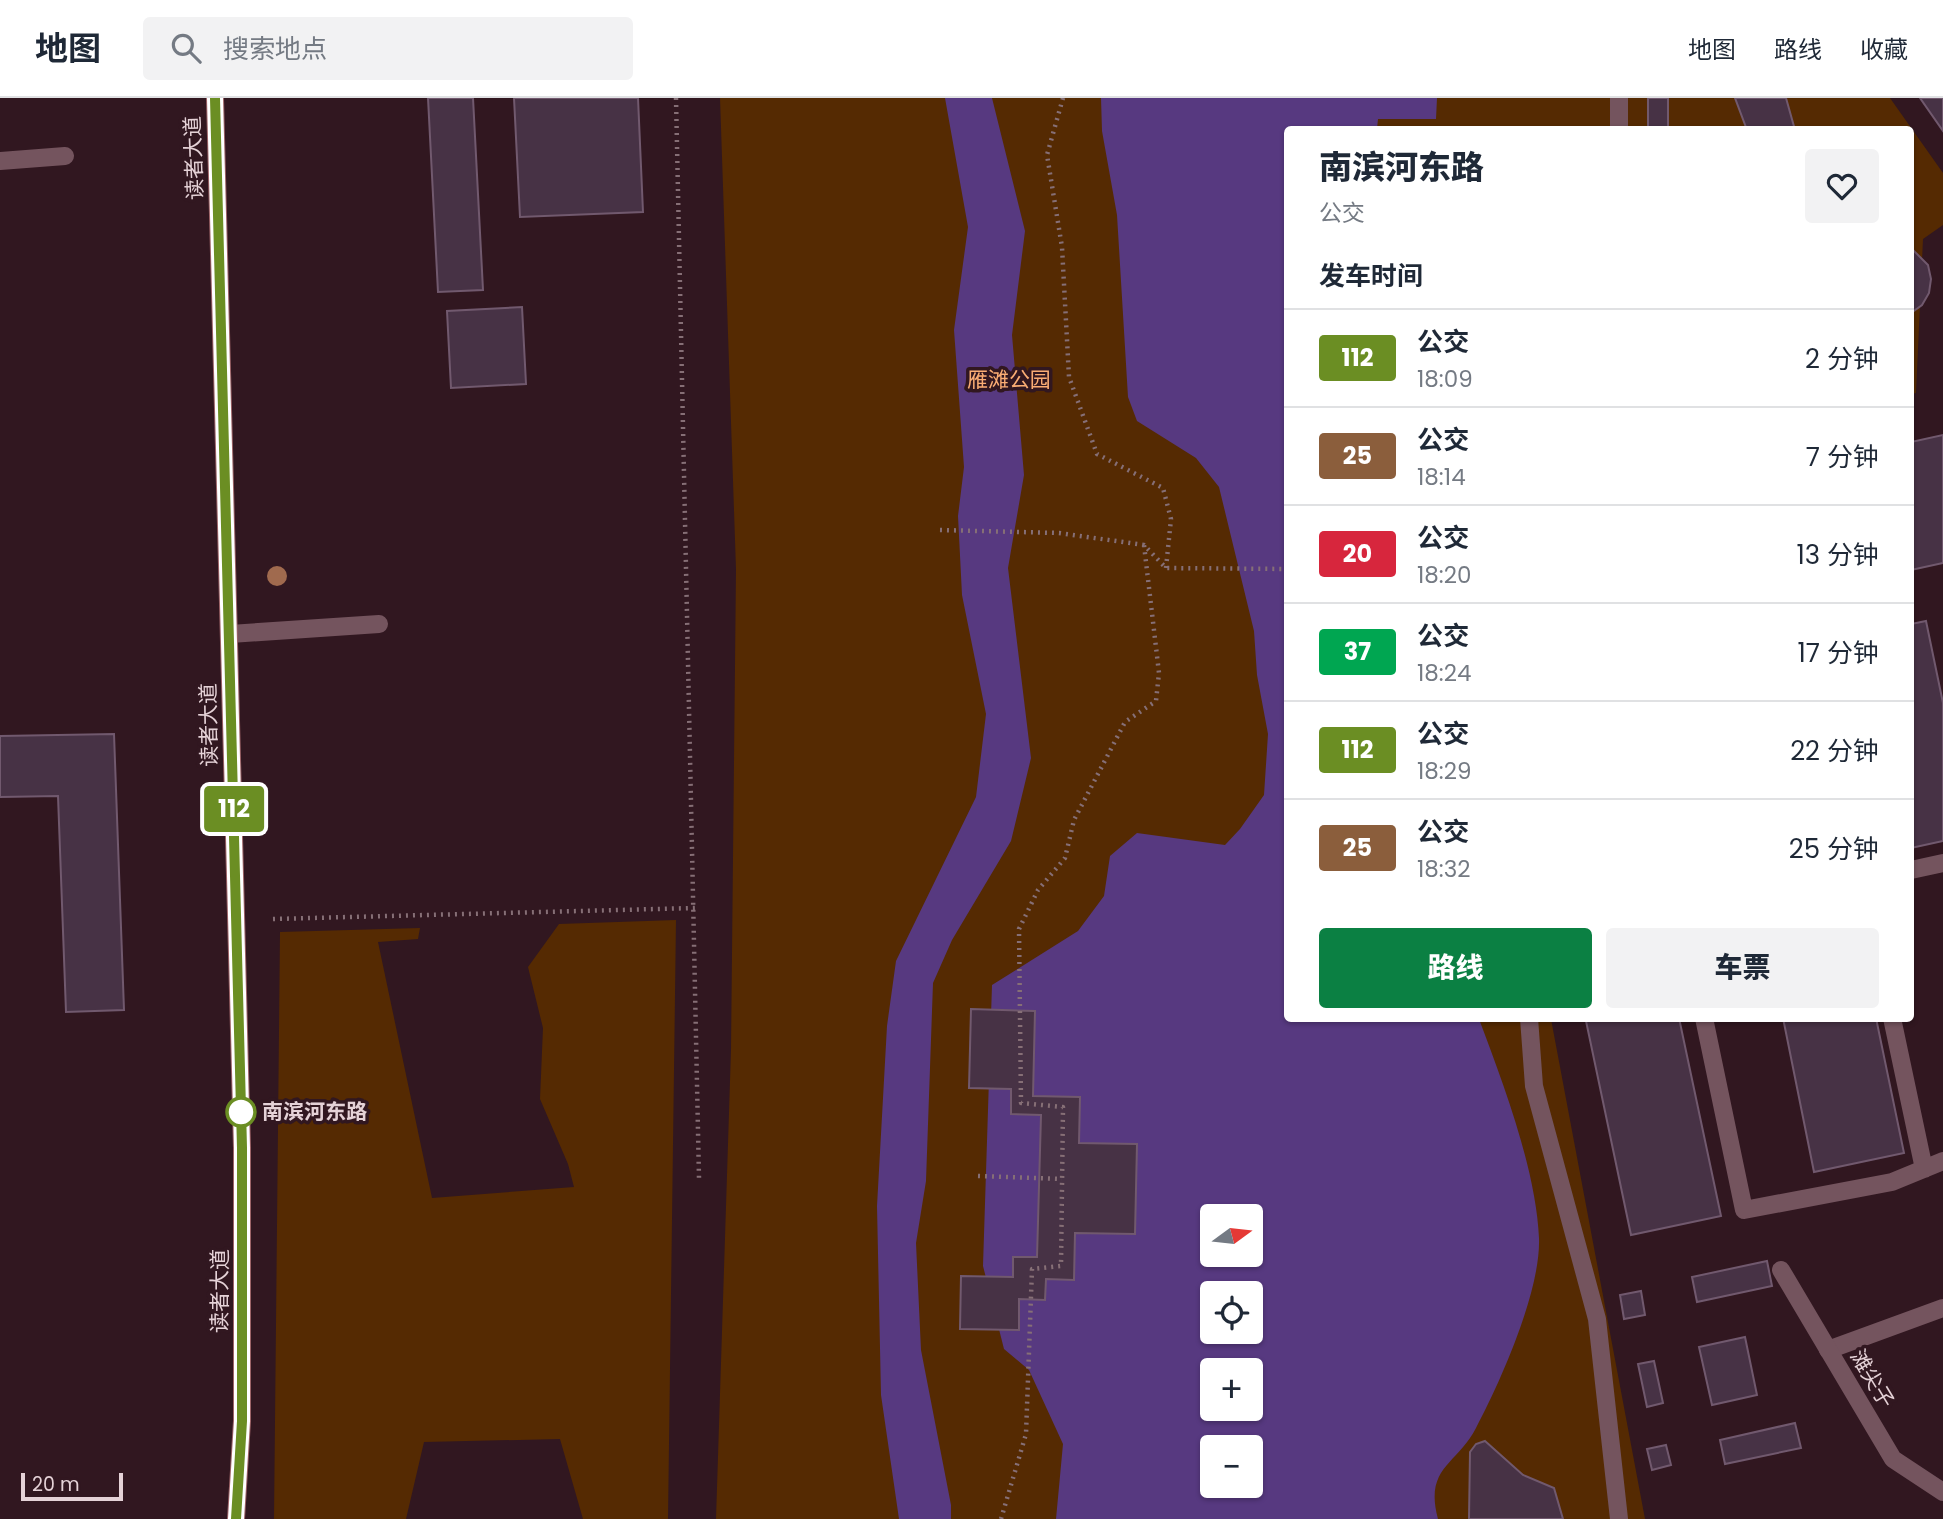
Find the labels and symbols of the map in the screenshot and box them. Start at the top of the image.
street label: 读者大道 [178,116,209,200]
park label: 雁滩公园 [967,365,1051,394]
street label: 读者大道 [193,683,224,767]
line badge: 112 [194,786,274,832]
marker: 南滨河东路 [226,1097,256,1127]
place label: 南滨河东路 [262,1097,367,1126]
north arrow [1200,1204,1264,1267]
street label: 读者大道 [205,1249,234,1333]
street label: 滩尖子 [1844,1344,1901,1413]
scale bar [21,1470,122,1502]

